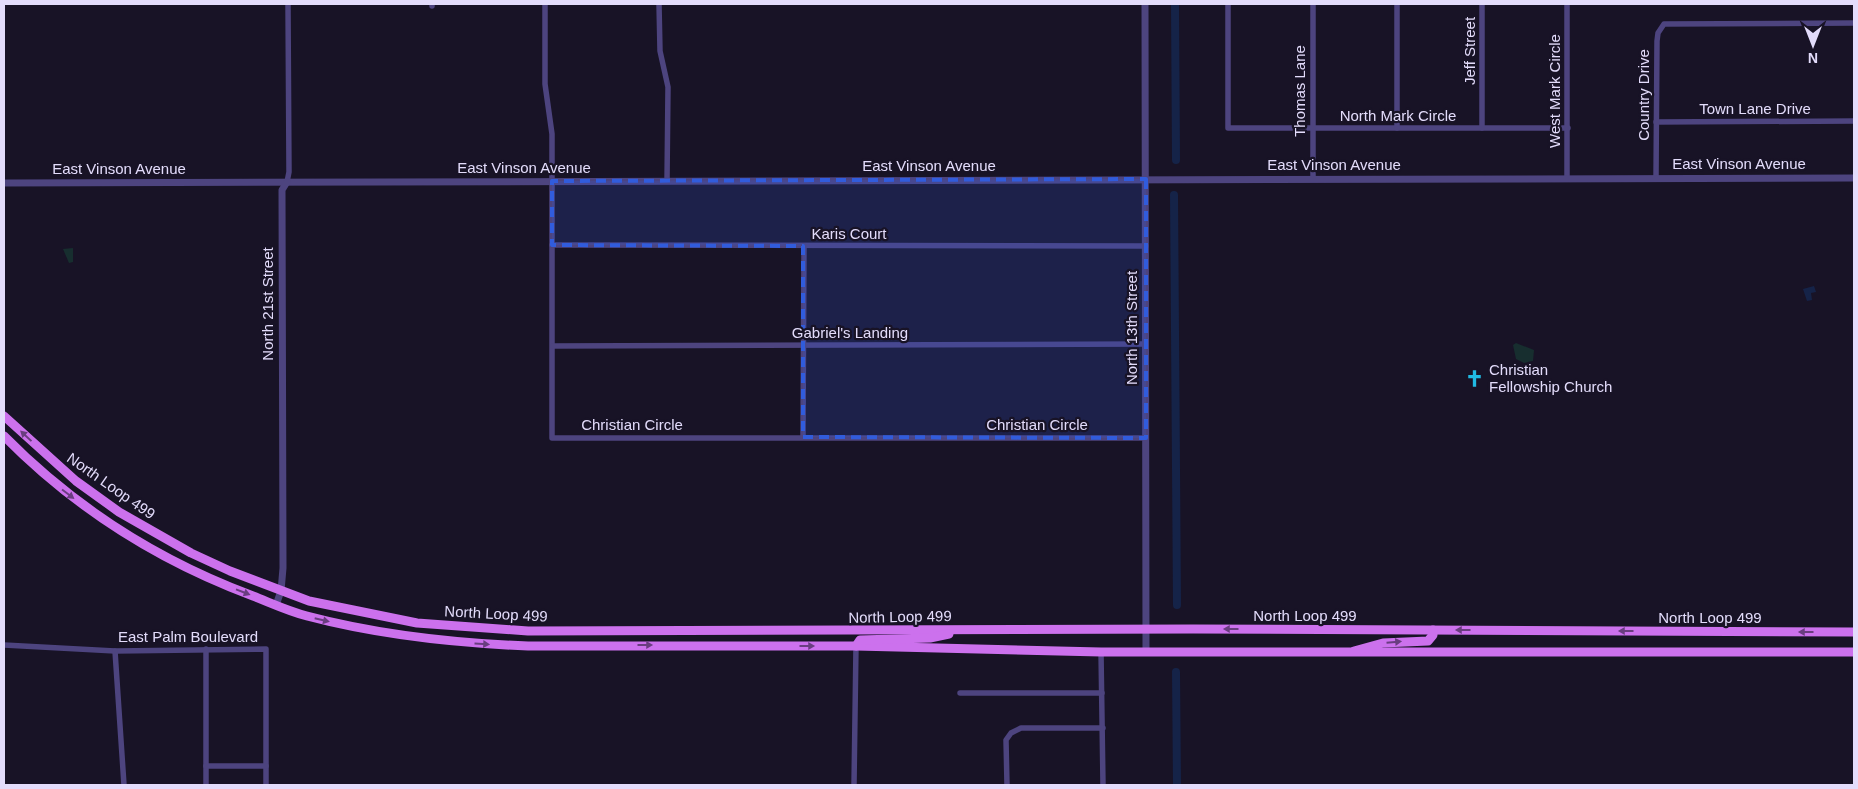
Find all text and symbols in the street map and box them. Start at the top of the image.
street label: Jeff Street [1461,16,1478,85]
north arrow [1788,20,1838,70]
street label: West Mark Circle [1546,34,1563,148]
street label: Thomas Lane [1291,45,1308,137]
street label: Country Drive [1635,49,1652,141]
text: N [1808,50,1818,66]
street label: Town Lane Drive [1699,100,1811,117]
street label: North Mark Circle [1340,107,1456,124]
street label: East Vinson Avenue [1672,155,1806,172]
street label: East Vinson Avenue [1267,156,1401,173]
street label: East Vinson Avenue [862,157,996,174]
street label: East Vinson Avenue [457,159,591,176]
street label: East Vinson Avenue [52,160,186,177]
street label: Karis Court [811,225,887,242]
street label: North 21st Street [259,246,276,361]
street label: North 13th Street [1123,270,1140,385]
street label: Gabriel's Landing [792,324,908,341]
place label: Christian Fellowship Church [1489,361,1612,395]
church icon: Christian Fellowship Church [1465,369,1485,389]
street label: Christian Circle [581,416,683,433]
street label: Christian Circle [986,416,1088,433]
one-way arrow [20,430,32,442]
street label: North Loop 499 [64,449,159,522]
one-way arrow [61,489,74,500]
one-way arrow [235,589,250,597]
street label: North Loop 499 [444,602,548,625]
street label: North Loop 499 [848,607,952,626]
street label: North Loop 499 [1253,607,1357,624]
street label: North Loop 499 [1658,609,1762,626]
one-way arrow [315,616,330,624]
one-way arrow [1222,625,1238,633]
one-way arrow [1455,626,1471,634]
one-way arrow [1617,627,1633,635]
street label: East Palm Boulevard [118,628,258,645]
one-way arrow [1797,628,1813,636]
one-way arrow [1387,638,1403,646]
one-way arrow [475,641,491,649]
one-way arrow [637,641,653,649]
one-way arrow [800,642,816,650]

